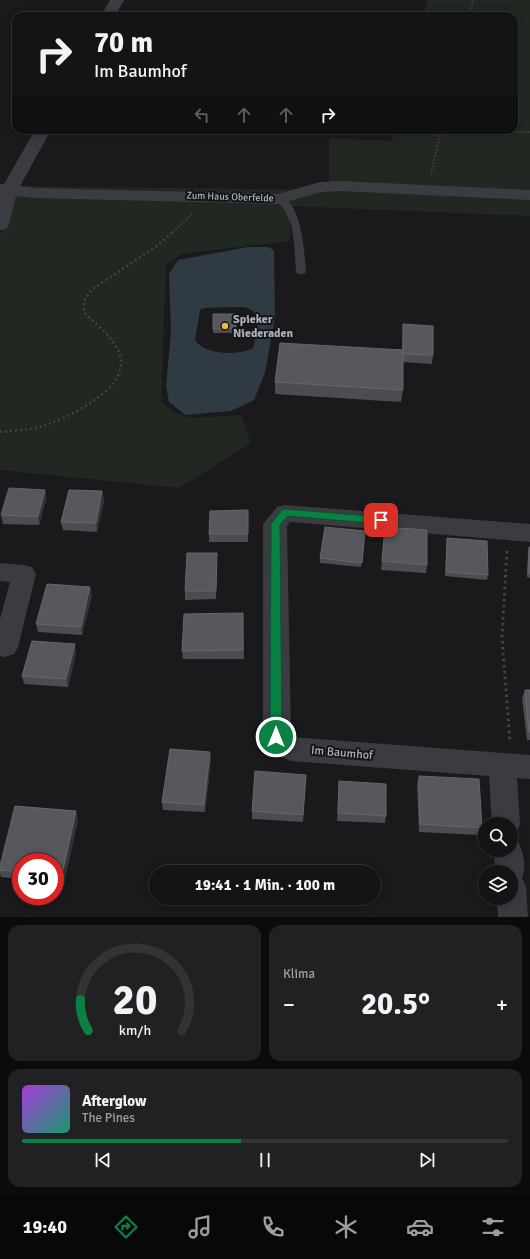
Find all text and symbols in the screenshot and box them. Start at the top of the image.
text: 70 m [94,26,153,60]
icon: right [28,28,80,80]
text: Im Baumhof [94,60,187,82]
icon: left [191,104,213,126]
icon: ahead [233,104,255,126]
icon: ahead [275,104,297,126]
icon: right [317,104,339,126]
street label: Zum Haus Oberfelde [186,189,274,205]
place label: Spieker Niederaden [233,312,293,341]
marker: Spieker Niederaden [220,321,230,331]
pin [364,503,398,537]
icon: arrive [370,509,392,531]
position arrow [255,716,297,758]
street label: Im Baumhof [311,743,374,763]
map controls [478,817,518,905]
button: search [478,817,518,857]
speed limit sign: 30 [12,853,64,905]
button: layers [478,865,518,905]
text: 19:41 · 1 Min. · 100 m [195,876,335,894]
text: Klima [283,966,315,982]
text: 20 [112,975,157,1026]
text: 20.5° [361,986,430,1023]
text: − [283,991,295,1018]
text: + [496,991,508,1018]
text: km/h [118,1022,151,1039]
text: Afterglow [82,1092,146,1110]
text: The Pines [82,1110,135,1126]
icon: previous [92,1149,114,1171]
icon: pause [254,1149,276,1171]
icon: next [416,1149,438,1171]
icon: directions [112,1213,140,1241]
icon: music [186,1213,214,1241]
icon: phone [259,1213,287,1241]
icon: climate [332,1213,360,1241]
icon: car [406,1213,434,1241]
icon: filters [479,1213,507,1241]
text: 19:40 [23,1216,67,1238]

